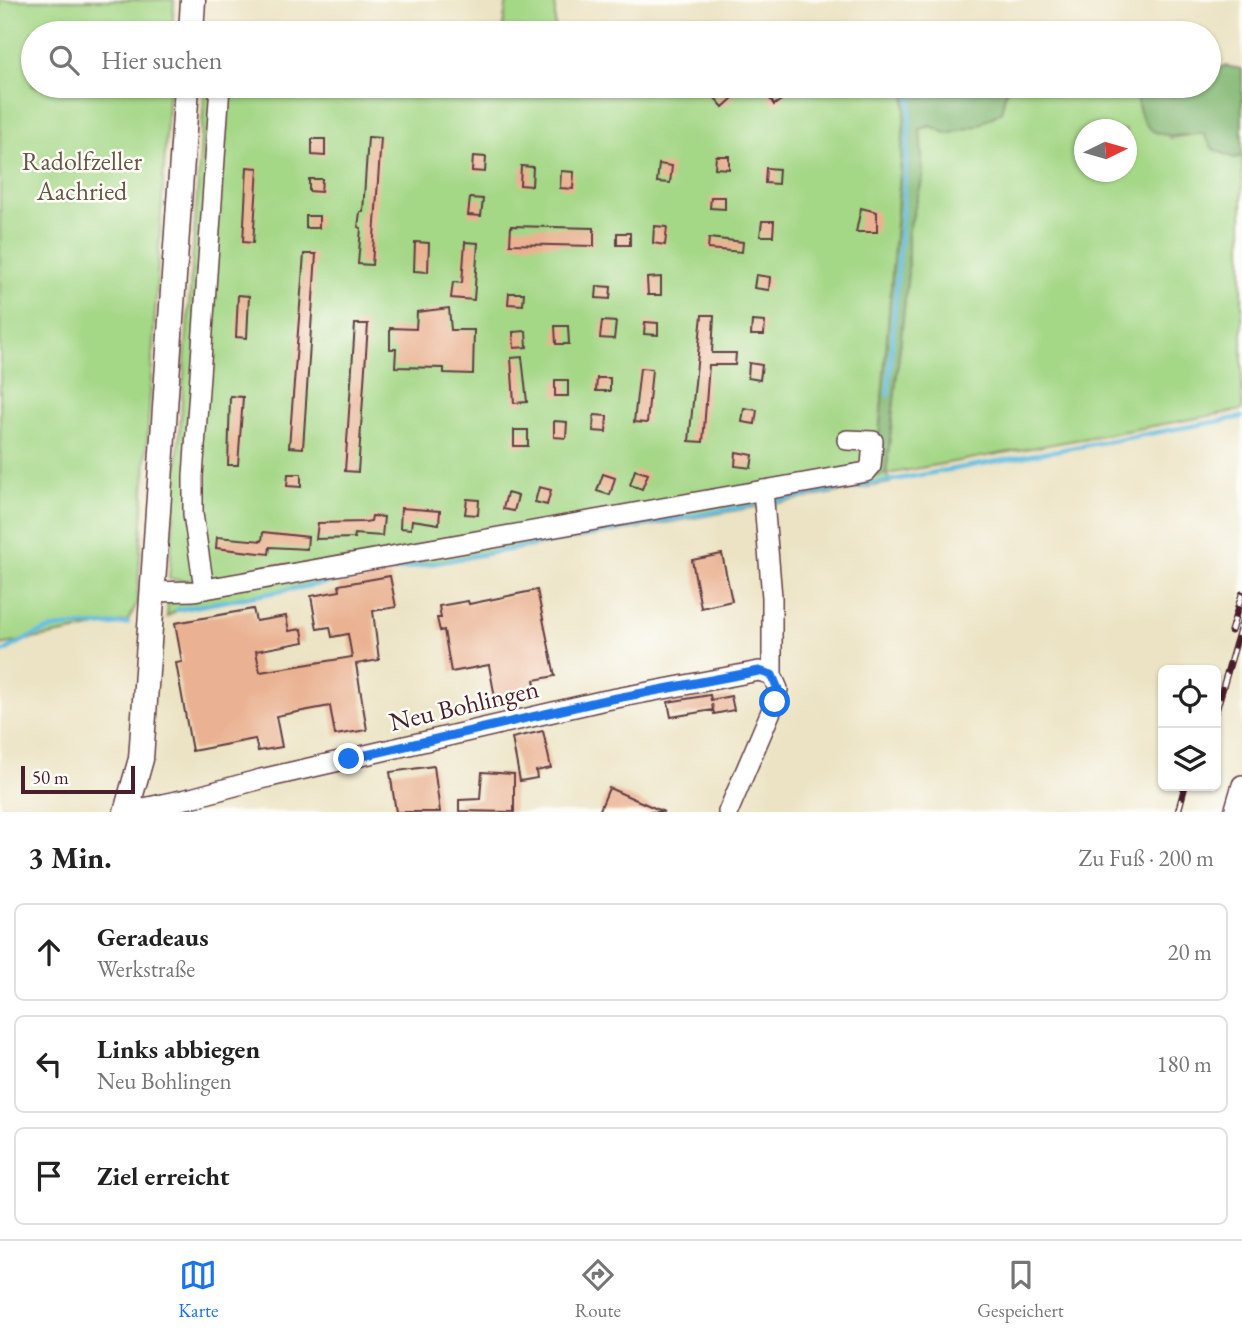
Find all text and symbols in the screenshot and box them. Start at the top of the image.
search box [21,21,1221,98]
icon: search [45,41,83,79]
text: Hier suchen [101,43,222,77]
north arrow [1074,119,1137,182]
park label: Radolfzeller Aachried [22,144,142,208]
map controls [1158,665,1221,791]
button: locate [1158,665,1221,728]
street label: Neu Bohlingen [386,671,542,739]
route start [759,686,790,717]
button: layers [1158,728,1221,791]
route end [333,743,364,774]
scale bar [21,763,135,795]
text: 50 m [32,765,69,790]
text: 3 Min. [28,838,112,877]
text: Zu Fuß · 200 m [1079,843,1214,873]
text: Geradeaus [97,920,209,954]
icon: ahead [30,933,68,971]
text: 20 m [1167,937,1212,967]
text: Werkstraße [97,954,195,984]
text: Links abbiegen [97,1032,260,1066]
icon: left [30,1045,68,1083]
text: 180 m [1156,1049,1212,1079]
text: Neu Bohlingen [97,1066,232,1096]
icon: arrive [30,1157,68,1195]
text: Ziel erreicht [97,1159,229,1193]
tab: Karte [178,1256,218,1323]
tab: Route [575,1256,621,1323]
tab: Gespeichert [977,1256,1064,1323]

